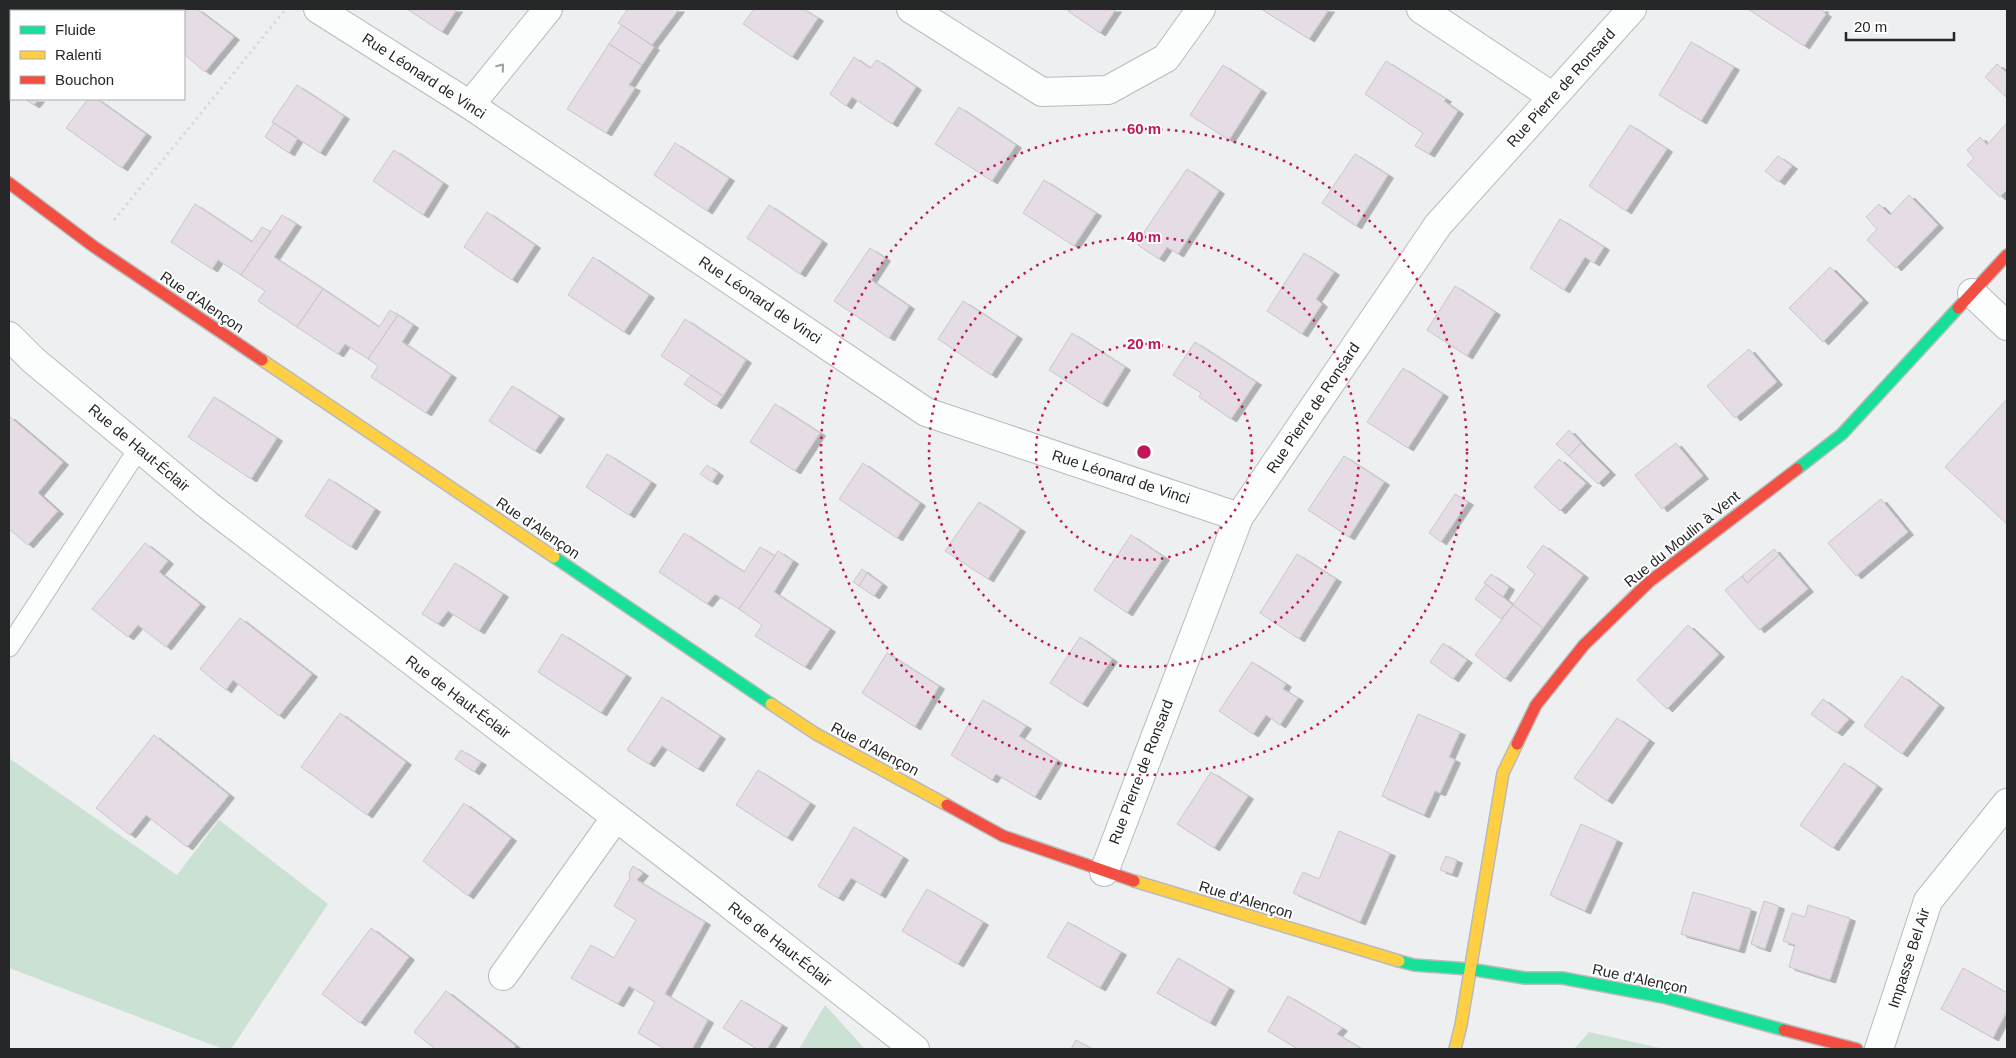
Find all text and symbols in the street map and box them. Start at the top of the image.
legend [10,10,185,100]
scale bar [1846,10,1954,42]
text: 20 m [1854,18,1887,35]
text: Fluide [55,21,96,38]
street label: Rue Pierre de Ronsard [1503,25,1618,150]
street label: Rue Léonard de Vinci [359,29,489,122]
text: Ralenti [55,46,102,63]
one-way arrow [496,64,504,73]
text: Bouchon [55,71,114,88]
text: 60 m [1127,120,1161,137]
text: 40 m [1127,228,1161,245]
street label: Rue Léonard de Vinci [696,252,825,347]
street label: Rue d'Alençon [157,267,247,336]
text: 20 m [1127,335,1161,352]
street label: Rue Pierre de Ronsard [1263,339,1363,476]
street label: Rue de Haut-Éclair [85,400,193,495]
centre of rings [1135,443,1153,461]
street label: Rue Léonard de Vinci [1050,446,1192,507]
street label: Rue du Moulin à Vent [1621,486,1743,590]
street label: Rue d'Alençon [493,493,583,562]
street label: Rue de Haut-Éclair [403,652,514,742]
street label: Rue Pierre de Ronsard [1105,697,1176,846]
street label: Rue d'Alençon [828,718,922,779]
street label: Rue d'Alençon [1197,877,1295,922]
street label: Rue de Haut-Éclair [725,898,835,989]
street label: Impasse Bel Air [1884,906,1933,1010]
street label: Rue d'Alençon [1591,960,1689,997]

